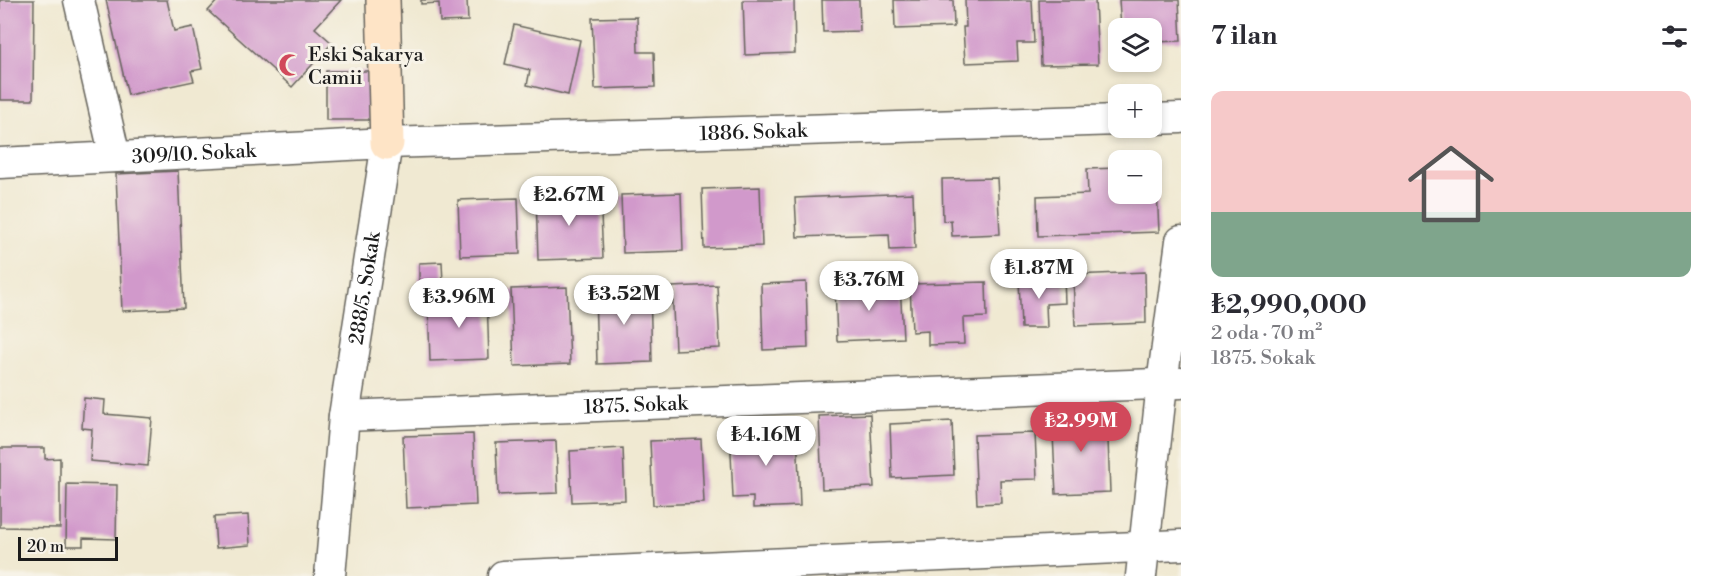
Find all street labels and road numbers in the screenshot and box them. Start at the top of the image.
street label: 1886. Sokak [699,119,809,147]
street label: 309/10. Sokak [131,139,258,170]
street label: 288/5. Sokak [344,229,387,347]
street label: 1875. Sokak [583,391,690,421]

